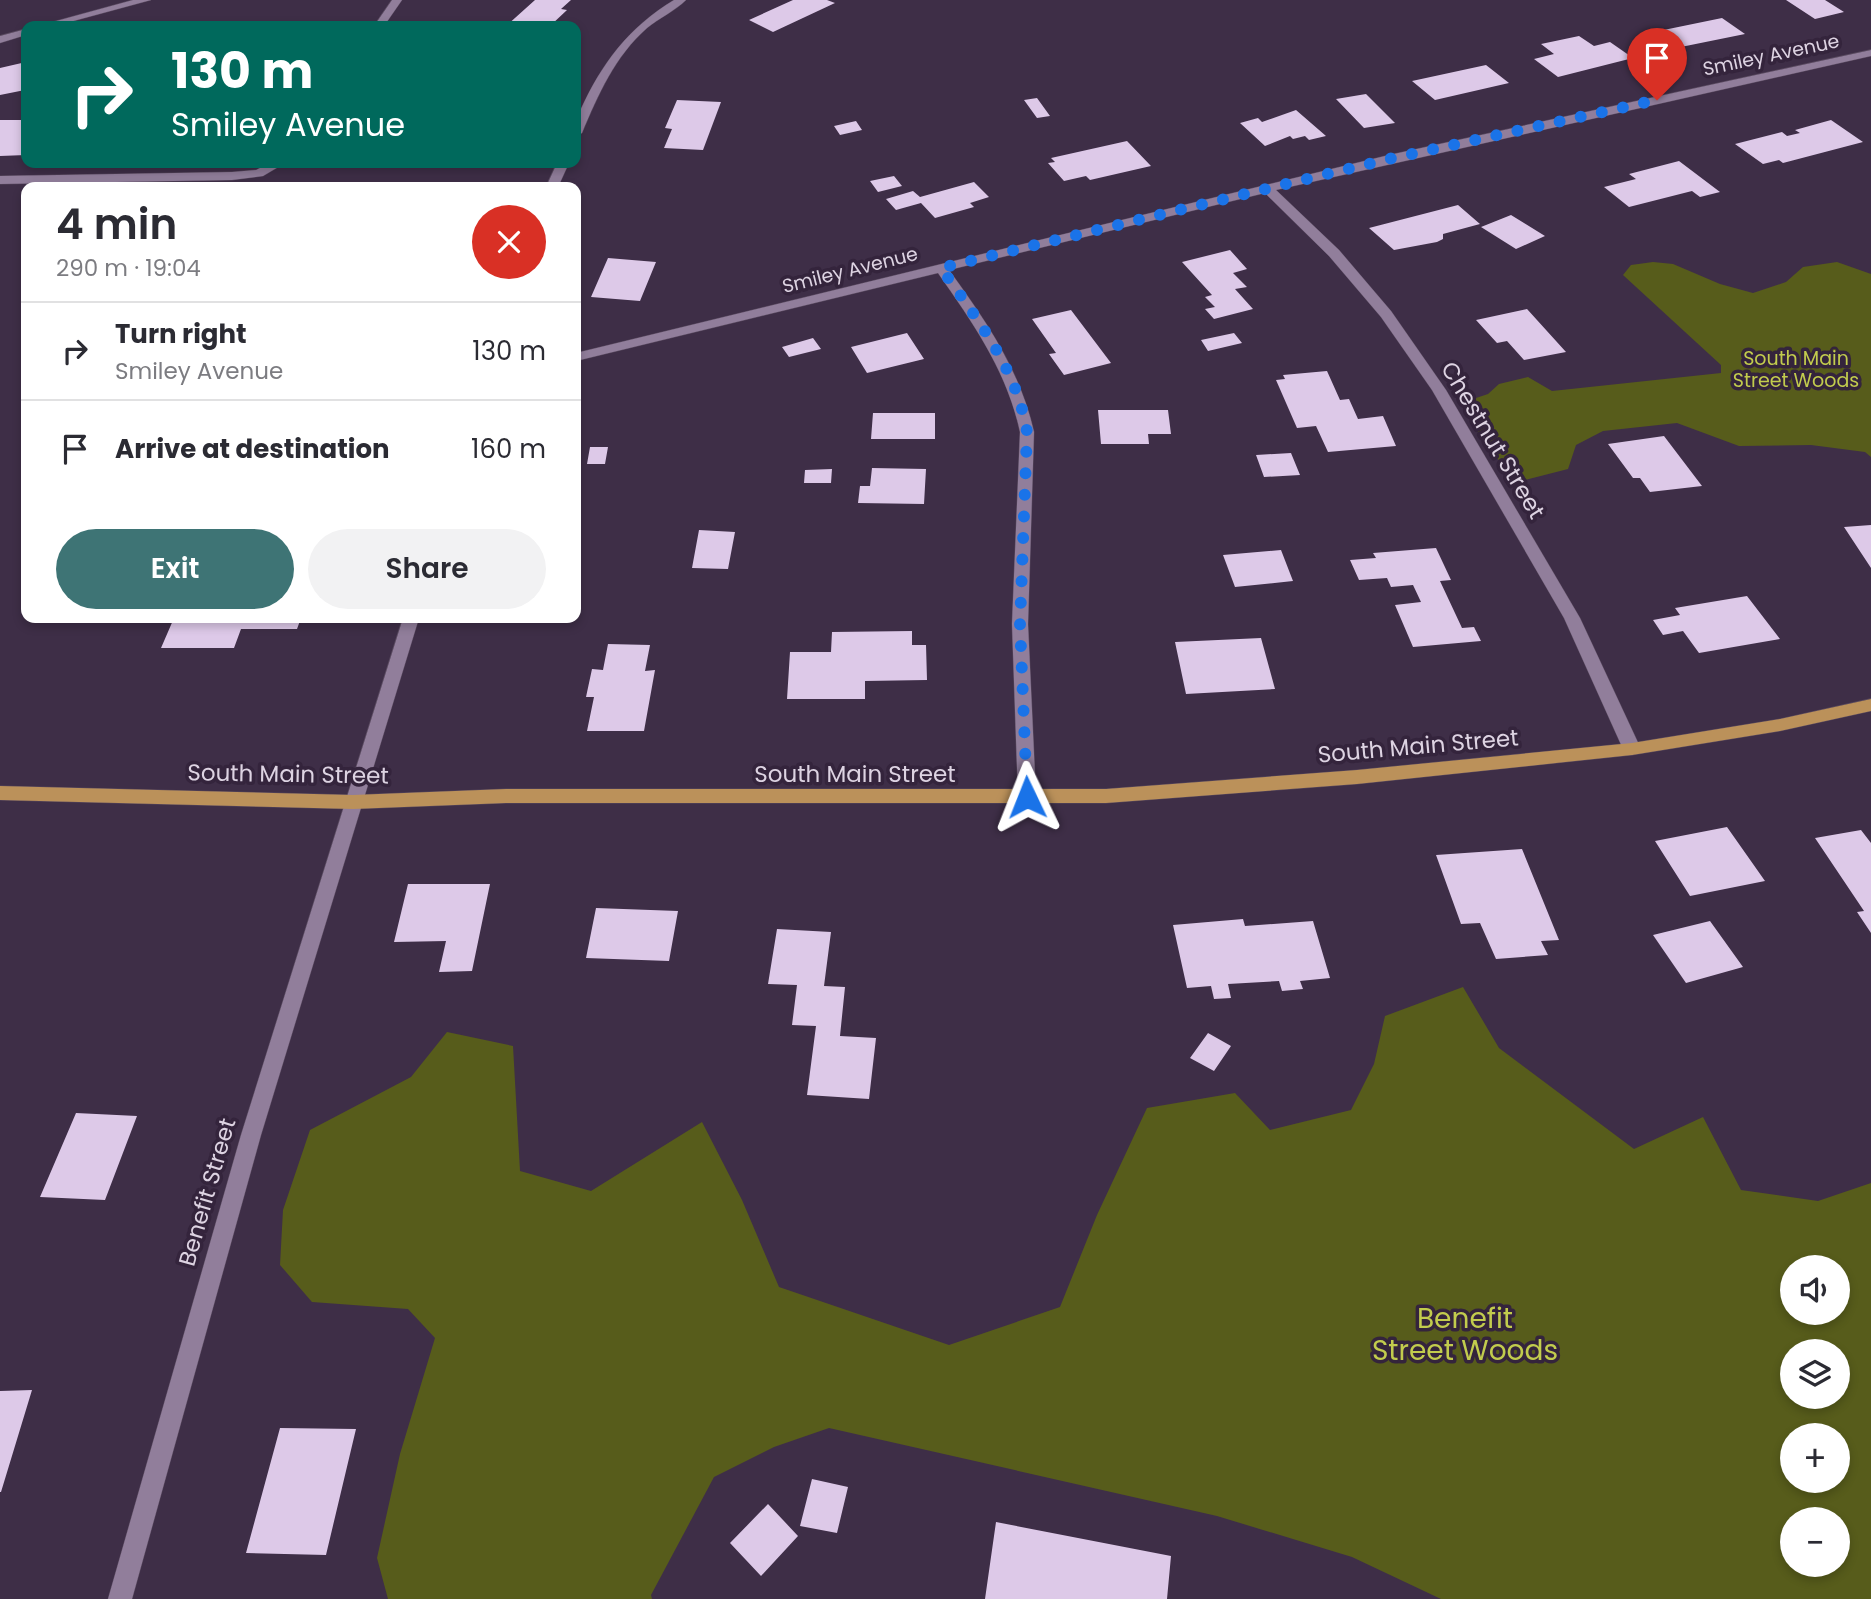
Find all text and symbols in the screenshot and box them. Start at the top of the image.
street label: Smiley Avenue [1700,27,1842,83]
pin [1627,28,1687,100]
text: 130 m [171,37,313,105]
icon: arrive [1638,39,1676,77]
icon: right [56,49,147,140]
text: Smiley Avenue [171,102,405,147]
text: 4 min [56,195,177,254]
button: close [472,205,546,279]
street label: Smiley Avenue [779,240,921,300]
text: 290 m · 19:04 [56,252,201,284]
text: Turn right [115,316,247,352]
icon: right [56,332,94,370]
text: 130 m [472,333,546,369]
park label: South Main Street Woods [1733,345,1859,394]
text: Smiley Avenue [115,355,283,387]
street label: Chestnut Street [1433,355,1553,525]
icon: arrive [56,430,94,468]
text: Arrive at destination [115,431,390,467]
text: 160 m [471,431,546,467]
button: Exit [56,529,294,609]
button: Share [308,529,546,609]
street label: South Main Street [1316,721,1520,771]
street label: South Main Street [187,756,389,792]
street label: South Main Street [754,758,956,790]
position arrow [990,760,1064,834]
street label: Benefit Street [171,1114,243,1270]
map controls [1780,1255,1850,1577]
button: sound [1780,1255,1850,1325]
park label: Benefit Street Woods [1372,1299,1558,1370]
button: layers [1780,1339,1850,1409]
button: + [1780,1423,1850,1493]
button: − [1780,1507,1850,1577]

